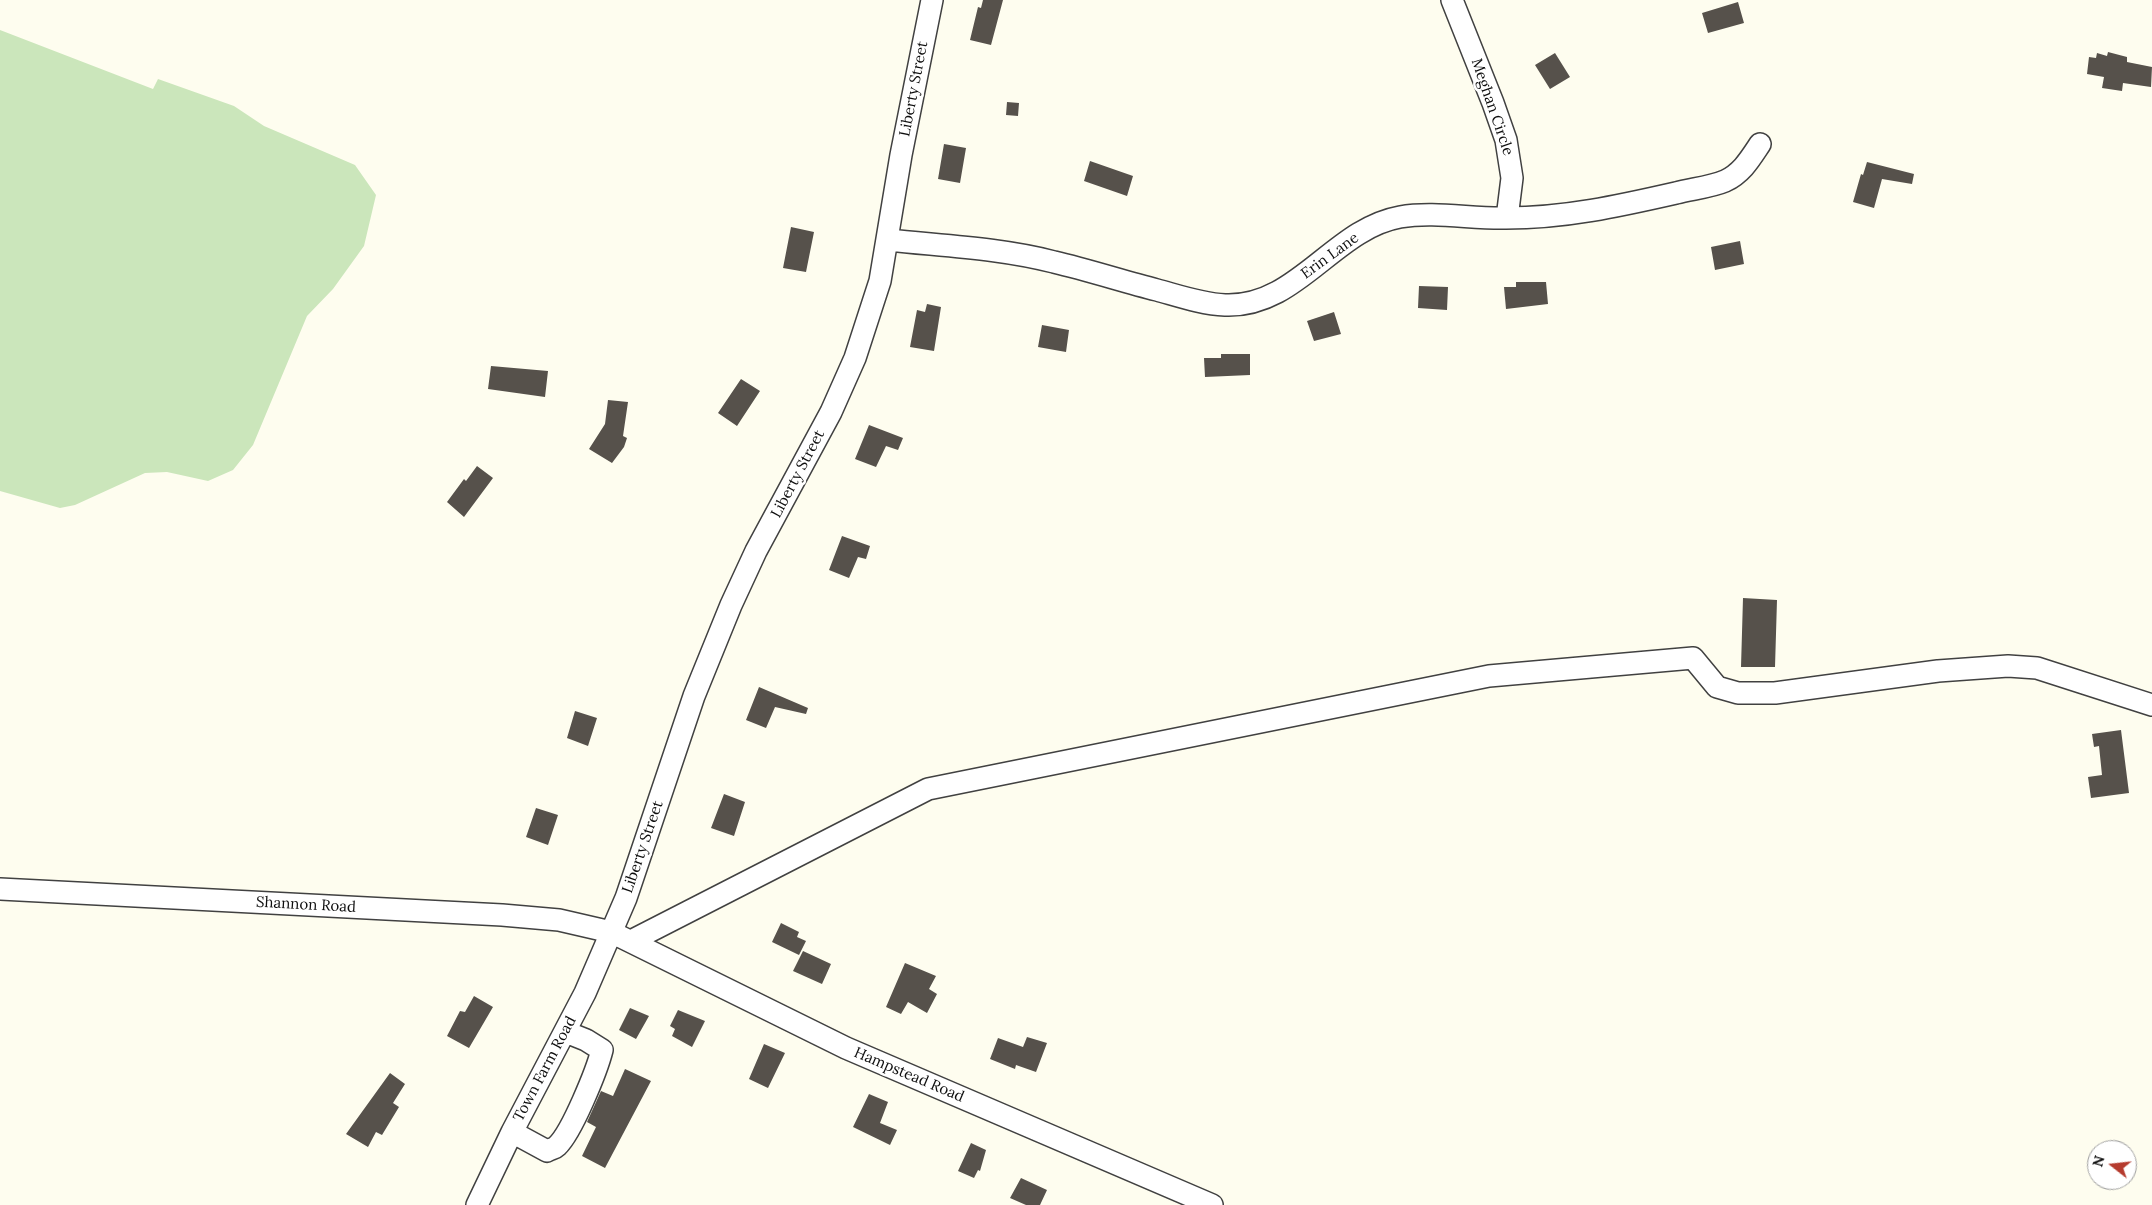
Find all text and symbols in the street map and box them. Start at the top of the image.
street label: Liberty Street [896,40,932,138]
street label: Meghan Circle [1467,56,1517,158]
street label: Erin Lane [1298,229,1362,283]
street label: Liberty Street [767,427,829,521]
street label: Liberty Street [619,798,667,896]
street label: Shannon Road [256,893,356,917]
street label: Town Farm Road [510,1013,580,1125]
street label: Hampstead Road [851,1044,967,1106]
north arrow [2087,1140,2137,1190]
text: N [2088,1153,2109,1169]

